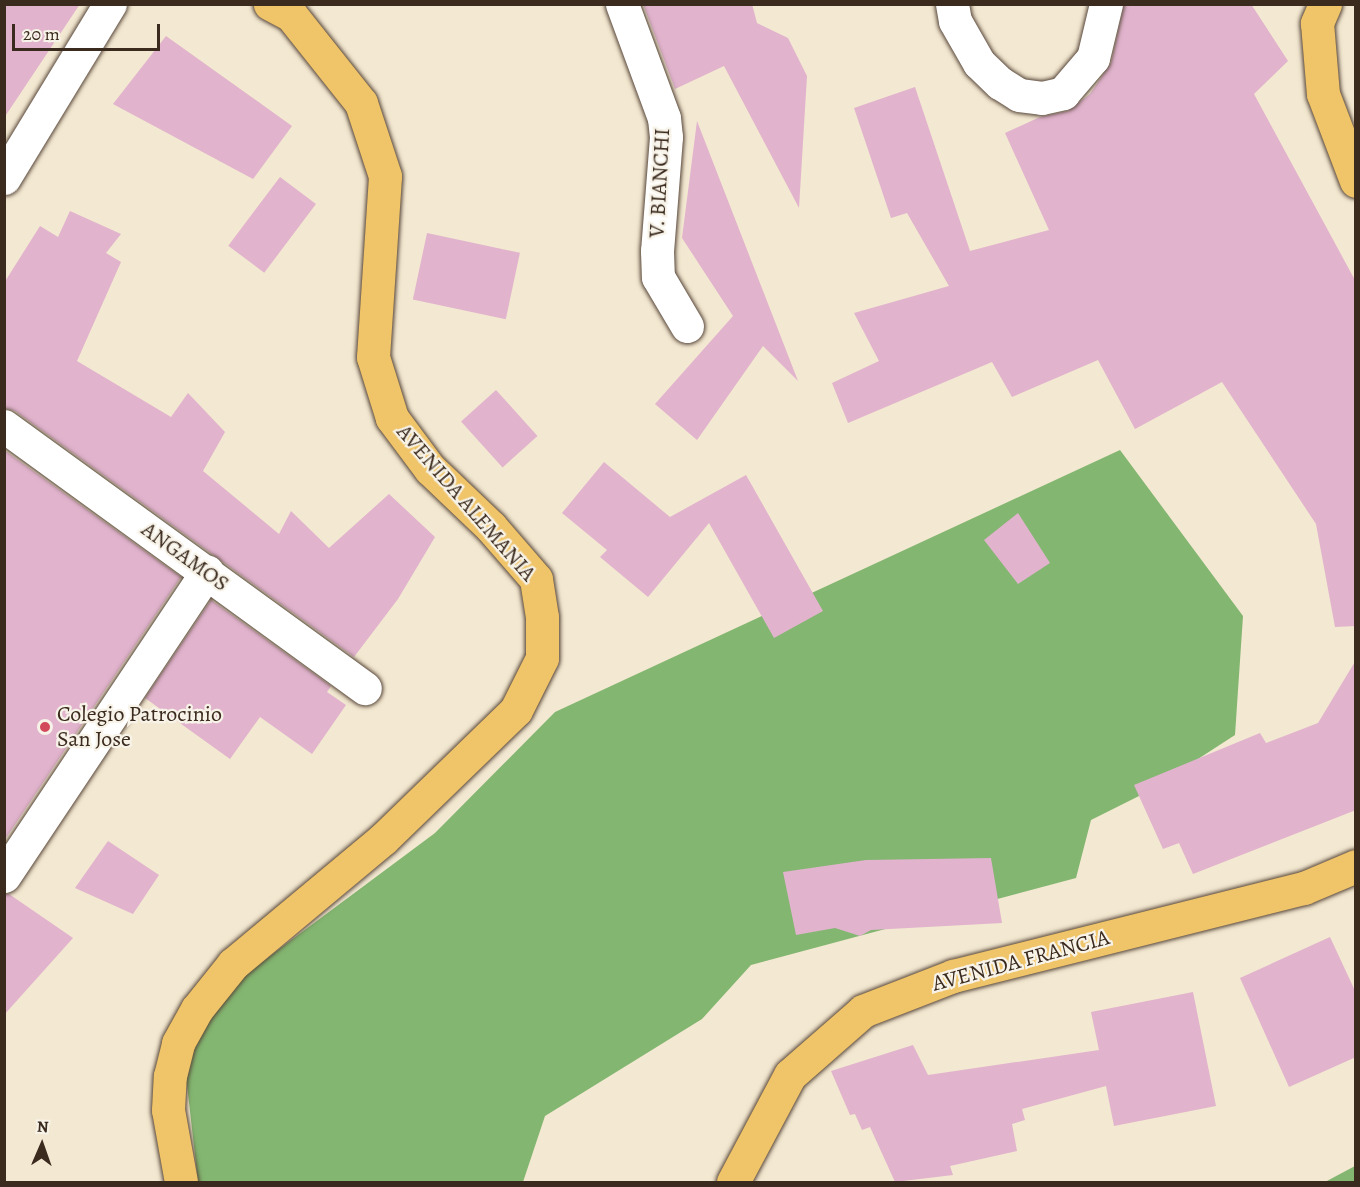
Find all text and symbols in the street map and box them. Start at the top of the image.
scale bar [15,12,164,50]
text: 20 m [23,22,60,46]
street label: V. BIANCHI [644,127,676,239]
street label: AVENIDA ALEMANIA [391,419,541,587]
street label: ANGAMOS [136,516,234,598]
place label: Colegio Patrocinio San Jose [57,701,222,752]
marker: Colegio Patrocinio San Jose [38,720,52,734]
street label: AVENIDA FRANCIA [930,925,1112,997]
north arrow [12,1115,72,1175]
text: N [36,1116,49,1138]

